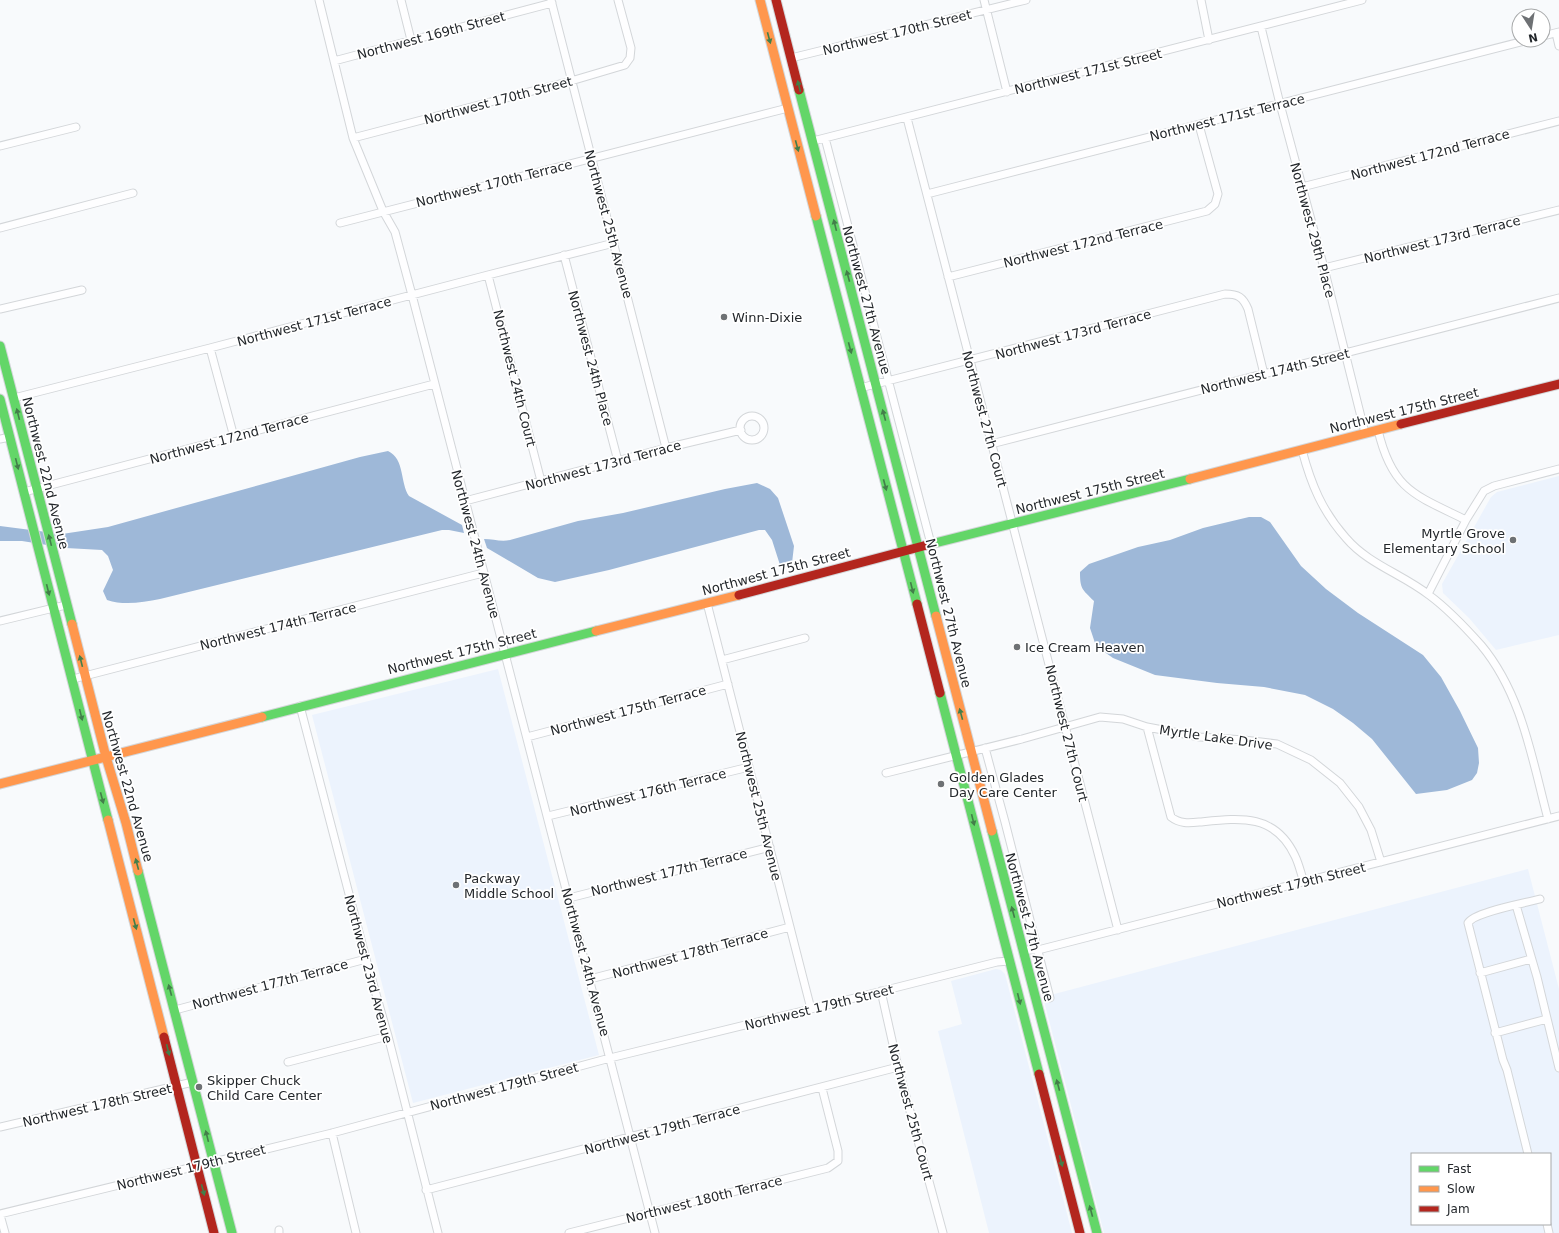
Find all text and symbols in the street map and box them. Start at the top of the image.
street label: Northwest 170th Street [821,7,973,58]
street label: Northwest 169th Street [355,8,507,62]
north arrow [1511,8,1551,48]
text: N [1527,30,1539,45]
one-way arrow [767,32,773,44]
street label: Northwest 171st Street [1013,46,1163,97]
street label: Northwest 170th Street [422,73,574,127]
one-way arrow [795,80,801,93]
street label: Northwest 171st Terrace [1148,91,1306,144]
street label: Northwest 172nd Terrace [1349,126,1511,183]
one-way arrow [795,140,801,152]
street label: Northwest 25th Avenue [581,148,636,300]
street label: Northwest 170th Terrace [414,157,574,210]
street label: Northwest 29th Place [1287,161,1338,299]
street label: Northwest 173rd Terrace [1362,213,1522,266]
street label: Northwest 172nd Terrace [1002,216,1164,271]
one-way arrow [831,219,837,231]
street label: Northwest 27th Avenue [839,224,894,376]
one-way arrow [844,270,850,282]
street label: Northwest 24th Place [565,289,616,427]
street label: Northwest 171st Terrace [235,294,393,349]
street label: Northwest 173rd Terrace [994,306,1153,363]
street label: Northwest 24th Court [490,308,539,448]
place label: Winn-Dixie [732,310,802,325]
marker: Winn-Dixie [719,312,729,322]
one-way arrow [847,343,853,355]
street label: Northwest 174th Street [1199,346,1351,397]
street label: Northwest 27th Court [959,349,1010,489]
street label: Northwest 175th Street [1328,385,1480,436]
street label: Northwest 22nd Avenue [19,395,72,551]
one-way arrow [14,408,20,420]
one-way arrow [881,408,887,420]
street label: Northwest 172nd Terrace [148,410,310,467]
street label: Northwest 173rd Terrace [524,437,683,494]
one-way arrow [14,457,20,470]
street label: Northwest 175th Street [1014,466,1166,517]
street label: Northwest 24th Avenue [448,468,503,620]
one-way arrow [882,479,888,491]
place label: Myrtle Grove Elementary School [1383,526,1505,556]
one-way arrow [47,534,53,546]
marker: Myrtle Grove Elementary School [1508,535,1518,545]
street label: Northwest 27th Avenue [923,537,974,689]
street label: Northwest 175th Street [700,544,852,598]
one-way arrow [46,583,52,596]
one-way arrow [909,583,915,595]
street label: Northwest 174th Terrace [198,600,358,653]
street label: Northwest 175th Street [386,626,538,677]
place label: Ice Cream Heaven [1025,640,1145,655]
marker: Ice Cream Heaven [1012,642,1022,652]
one-way arrow [78,655,84,667]
street label: Northwest 27th Court [1042,663,1091,803]
street label: Northwest 175th Terrace [549,682,708,739]
one-way arrow [958,707,964,719]
one-way arrow [79,709,85,722]
street label: Northwest 22nd Avenue [99,709,156,863]
street label: Myrtle Lake Drive [1158,722,1273,753]
street label: Northwest 25th Avenue [733,730,784,882]
street label: Northwest 176th Terrace [568,766,728,819]
place label: Golden Glades Day Care Center [949,770,1057,800]
marker: Golden Glades Day Care Center [936,779,946,789]
one-way arrow [99,793,105,805]
one-way arrow [970,814,976,826]
street label: Northwest 177th Terrace [589,846,749,899]
street label: Northwest 27th Avenue [1002,851,1057,1003]
one-way arrow [134,858,140,870]
street label: Northwest 179th Street [1215,860,1367,911]
place label: Packway Middle School [464,871,554,901]
marker: Packway Middle School [451,880,461,890]
street label: Northwest 24th Avenue [558,886,613,1038]
street label: Northwest 23rd Avenue [341,893,396,1045]
one-way arrow [1010,906,1016,918]
one-way arrow [132,918,138,930]
street label: Northwest 178th Terrace [611,925,770,982]
street label: Northwest 177th Terrace [191,956,350,1013]
street label: Northwest 179th Street [743,982,895,1033]
one-way arrow [166,984,172,996]
one-way arrow [1016,993,1022,1005]
street label: Northwest 25th Court [885,1042,936,1182]
one-way arrow [165,1044,171,1056]
street label: Northwest 179th Street [428,1059,580,1113]
place label: Skipper Chuck Child Care Center [207,1073,323,1103]
one-way arrow [1055,1079,1061,1091]
street label: Northwest 178th Street [21,1081,173,1130]
marker: Skipper Chuck Child Care Center [194,1082,204,1092]
street label: Northwest 179th Terrace [583,1101,742,1158]
one-way arrow [204,1130,210,1142]
street label: Northwest 179th Street [115,1142,267,1193]
legend [1411,1153,1551,1225]
one-way arrow [1059,1155,1065,1167]
text: Fast [1447,1162,1471,1176]
street label: Northwest 180th Terrace [624,1173,784,1226]
text: Slow [1447,1182,1475,1196]
one-way arrow [200,1184,206,1196]
text: Jam [1446,1202,1470,1216]
one-way arrow [1088,1204,1094,1216]

